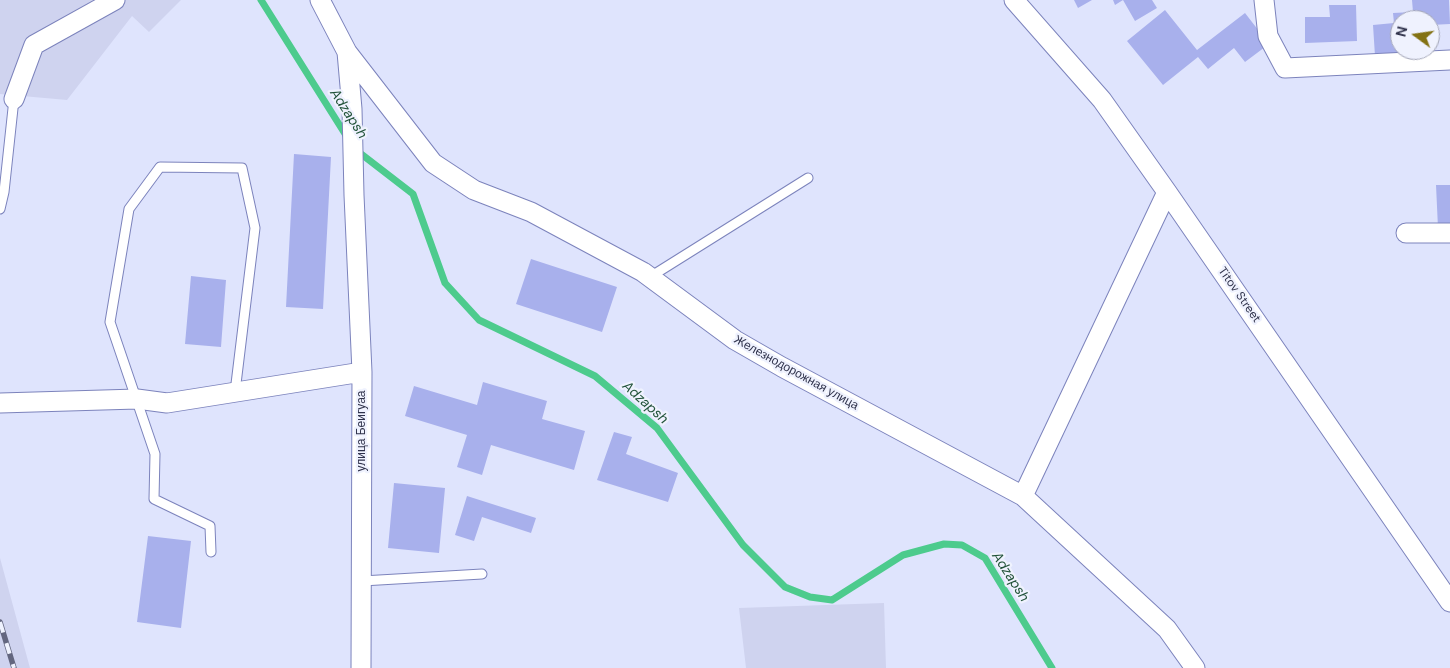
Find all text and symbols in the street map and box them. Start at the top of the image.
north arrow [1390,10,1440,60]
text: N [1391,24,1411,39]
water label: Adzapsh [326,86,370,142]
street label: Titov Street [1215,264,1263,326]
street label: Железнодорожная улица [731,333,861,413]
water label: Adzapsh [619,378,671,428]
street label: улица Беигуаа [355,390,369,472]
water label: Adzapsh [988,549,1032,605]

